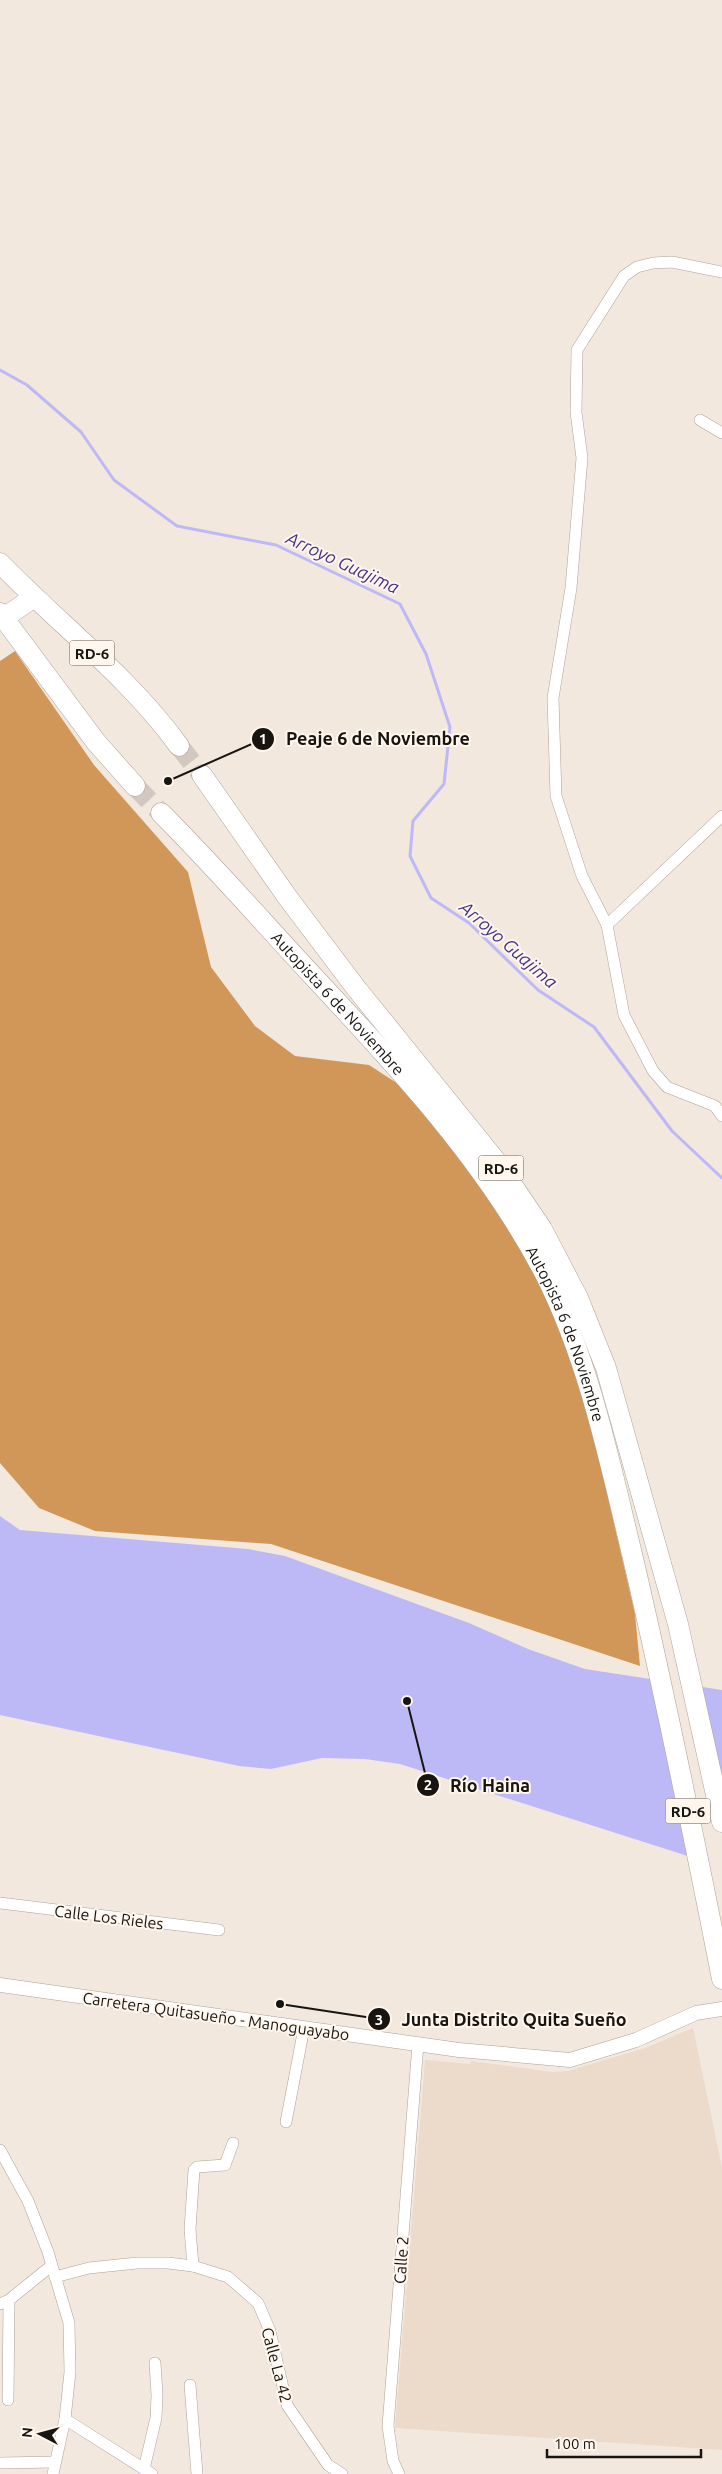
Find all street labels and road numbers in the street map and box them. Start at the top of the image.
road number: RD-6 [70,640,114,666]
street label: Autopista 6 de Noviembre [268,928,408,1079]
road number: RD-6 [478,1156,524,1180]
street label: Autopista 6 de Noviembre [523,1243,608,1424]
road number: RD-6 [666,1798,710,1824]
street label: Calle Los Rieles [53,1901,165,1933]
street label: Carretera Quitasueño - Manoguayabo [82,1988,350,2044]
street label: Calle 2 [390,2235,412,2285]
street label: Calle La 42 [258,2325,296,2405]

